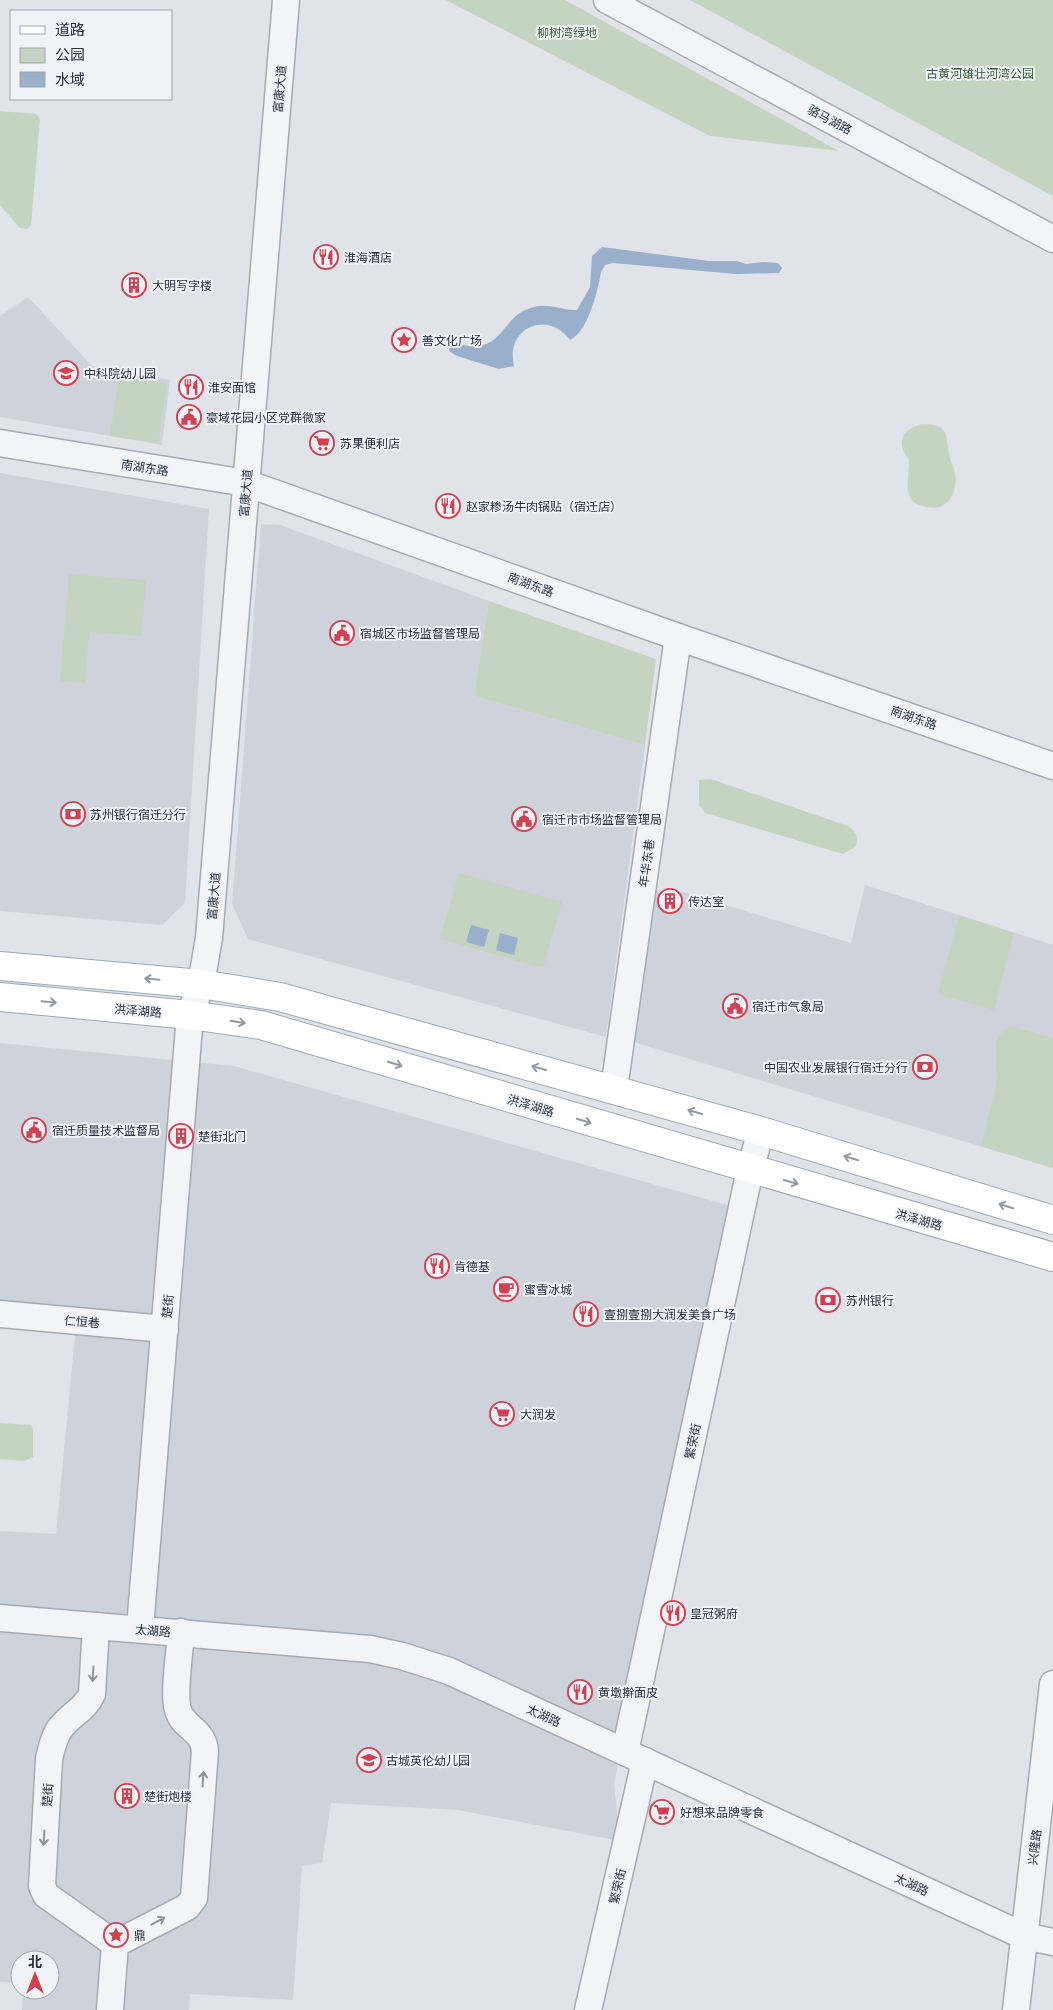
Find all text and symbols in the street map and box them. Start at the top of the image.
legend [10,10,172,100]
text: 道路 [55,20,85,38]
park label: 柳树湾绿地 [537,25,597,39]
text: 公园 [55,45,85,63]
street label: 富康大道 [270,64,288,114]
park label: 古黄河雄壮河湾公园 [926,66,1034,80]
text: 水域 [55,70,85,88]
street label: 骆马湖路 [806,102,854,136]
restaurant icon: 淮海酒店 [313,244,339,270]
place label: 淮海酒店 [344,250,392,264]
building icon: 大明写字楼 [121,272,147,298]
place label: 大明写字楼 [152,278,212,292]
place icon: 善文化广场 [391,327,417,353]
place label: 善文化广场 [422,333,482,347]
school or university icon: 中科院幼儿园 [53,360,79,386]
place label: 中科院幼儿园 [84,366,156,380]
restaurant icon: 淮安面馆 [178,374,204,400]
place label: 淮安面馆 [208,380,256,394]
public building icon: 豪域花园小区党群微家 [176,404,202,430]
place label: 豪域花园小区党群微家 [206,410,326,424]
supermarket icon: 苏果便利店 [309,430,335,456]
place label: 苏果便利店 [340,436,400,450]
street label: 南湖东路 [120,456,170,478]
street label: 富康大道 [236,468,254,518]
restaurant icon: 赵家糁汤牛肉锅贴（宿迁店） [435,493,461,519]
place label: 赵家糁汤牛肉锅贴（宿迁店） [466,499,622,513]
street label: 南湖东路 [506,569,556,599]
public building icon: 宿城区市场监督管理局 [329,620,355,646]
place label: 宿城区市场监督管理局 [360,626,480,640]
street label: 南湖东路 [889,703,939,731]
bank icon: 苏州银行宿迁分行 [60,801,86,827]
public building icon: 宿迁市市场监督管理局 [511,806,537,832]
place label: 苏州银行宿迁分行 [90,807,186,821]
place label: 宿迁市市场监督管理局 [542,812,662,826]
street label: 年华东巷 [636,838,656,888]
street label: 富康大道 [204,871,222,921]
building icon: 传达室 [657,888,683,914]
place label: 传达室 [688,894,724,908]
one-way arrow [144,974,160,984]
public building icon: 宿迁市气象局 [722,993,748,1019]
one-way arrow [40,997,56,1007]
place label: 宿迁市气象局 [752,999,824,1013]
street label: 洪泽湖路 [113,1001,163,1019]
one-way arrow [230,1017,246,1027]
bank icon: 中国农业发展银行宿迁分行 [912,1054,938,1080]
one-way arrow [387,1060,403,1070]
place label: 中国农业发展银行宿迁分行 [764,1060,908,1074]
one-way arrow [531,1063,547,1073]
street label: 洪泽湖路 [506,1091,556,1119]
one-way arrow [688,1107,704,1117]
one-way arrow [576,1116,592,1126]
public building icon: 宿迁质量技术监督局 [21,1117,47,1143]
place label: 宿迁质量技术监督局 [52,1123,160,1137]
building icon: 楚街北门 [168,1123,194,1149]
place label: 楚街北门 [198,1129,246,1143]
one-way arrow [843,1153,859,1163]
one-way arrow [782,1177,798,1187]
one-way arrow [999,1200,1015,1210]
street label: 洪泽湖路 [894,1206,944,1232]
restaurant icon: 肯德基 [424,1253,450,1279]
place label: 肯德基 [454,1259,490,1273]
cafe icon: 蜜雪冰城 [493,1276,519,1302]
place label: 蜜雪冰城 [524,1282,572,1296]
bank icon: 苏州银行 [815,1287,841,1313]
street label: 楚街 [159,1293,175,1319]
place label: 苏州银行 [846,1293,894,1307]
restaurant icon: 壹捌壹捌大润发美食广场 [573,1301,599,1327]
place label: 壹捌壹捌大润发美食广场 [604,1307,736,1321]
street label: 仁恒巷 [63,1312,101,1330]
supermarket icon: 大润发 [489,1401,515,1427]
place label: 大润发 [520,1407,556,1421]
street label: 繁荣街 [681,1422,703,1460]
restaurant icon: 皇冠粥府 [660,1600,686,1626]
place label: 皇冠粥府 [690,1606,738,1620]
street label: 太湖路 [134,1621,172,1639]
one-way arrow [89,1666,98,1682]
restaurant icon: 黄墩擀面皮 [567,1679,593,1705]
place label: 黄墩擀面皮 [598,1685,658,1699]
street label: 太湖路 [525,1701,563,1729]
school or university icon: 古城英伦幼儿园 [356,1747,382,1773]
place label: 古城英伦幼儿园 [386,1753,470,1767]
one-way arrow [198,1772,208,1788]
street label: 楚街 [39,1783,55,1807]
building icon: 楚街炮楼 [114,1783,140,1809]
place label: 楚街炮楼 [144,1789,192,1803]
supermarket icon: 好想来品牌零食 [649,1799,675,1825]
place label: 好想来品牌零食 [680,1805,764,1819]
street label: 兴隆路 [1025,1828,1043,1866]
one-way arrow [40,1830,49,1846]
street label: 繁荣街 [606,1867,628,1905]
street label: 太湖路 [893,1870,931,1898]
one-way arrow [151,1916,166,1926]
place icon: 鼎 [103,1922,129,1948]
place label: 鼎 [134,1928,146,1942]
north arrow [10,1950,60,2000]
text: 北 [28,1953,42,1970]

